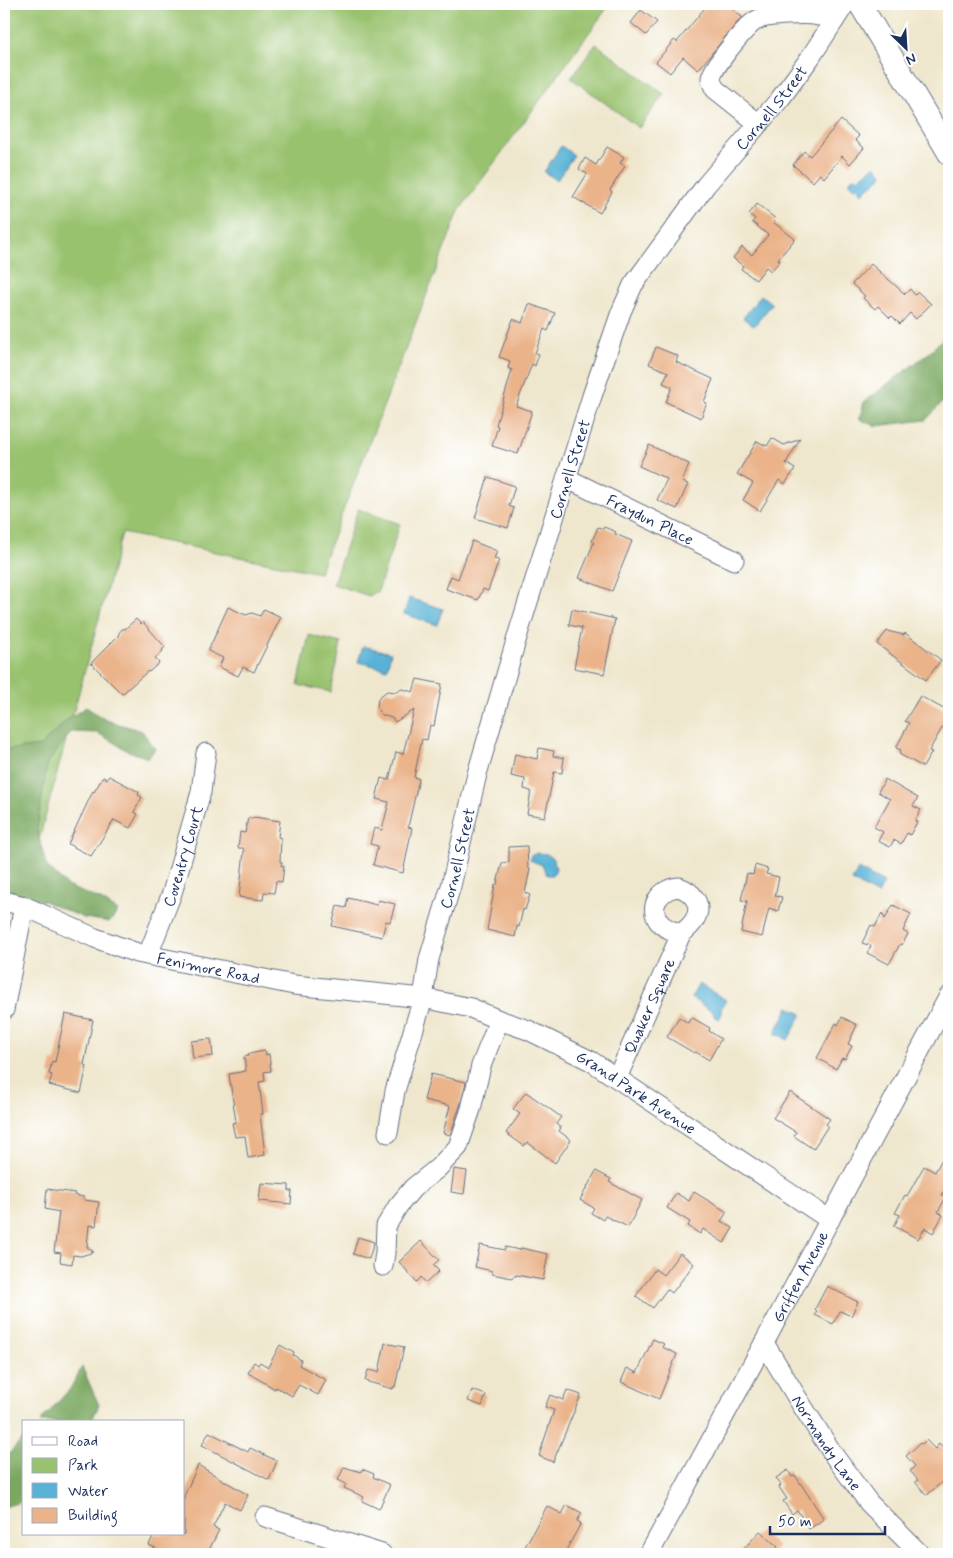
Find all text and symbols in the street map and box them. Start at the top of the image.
north arrow [880,22,930,72]
text: N [903,49,919,69]
street label: Cornell Street [732,62,813,155]
street label: Cornell Street [545,417,596,522]
street label: Fraydun Place [603,490,697,551]
street label: Coventry Court [159,803,209,910]
street label: Cornell Street [436,805,481,911]
street label: Fenimore Road [155,948,261,990]
street label: Quaker Square [620,955,681,1057]
street label: Grand Park Avenue [572,1046,700,1140]
street label: Griffen Avenue [768,1227,834,1326]
street label: Normandy Lane [786,1392,866,1496]
legend [22,1420,185,1536]
text: Road [68,1432,98,1452]
text: Park [68,1456,98,1476]
text: Water [68,1482,108,1502]
scale bar [770,1503,886,1535]
text: Building [68,1506,118,1527]
text: 50 m [778,1512,812,1532]

